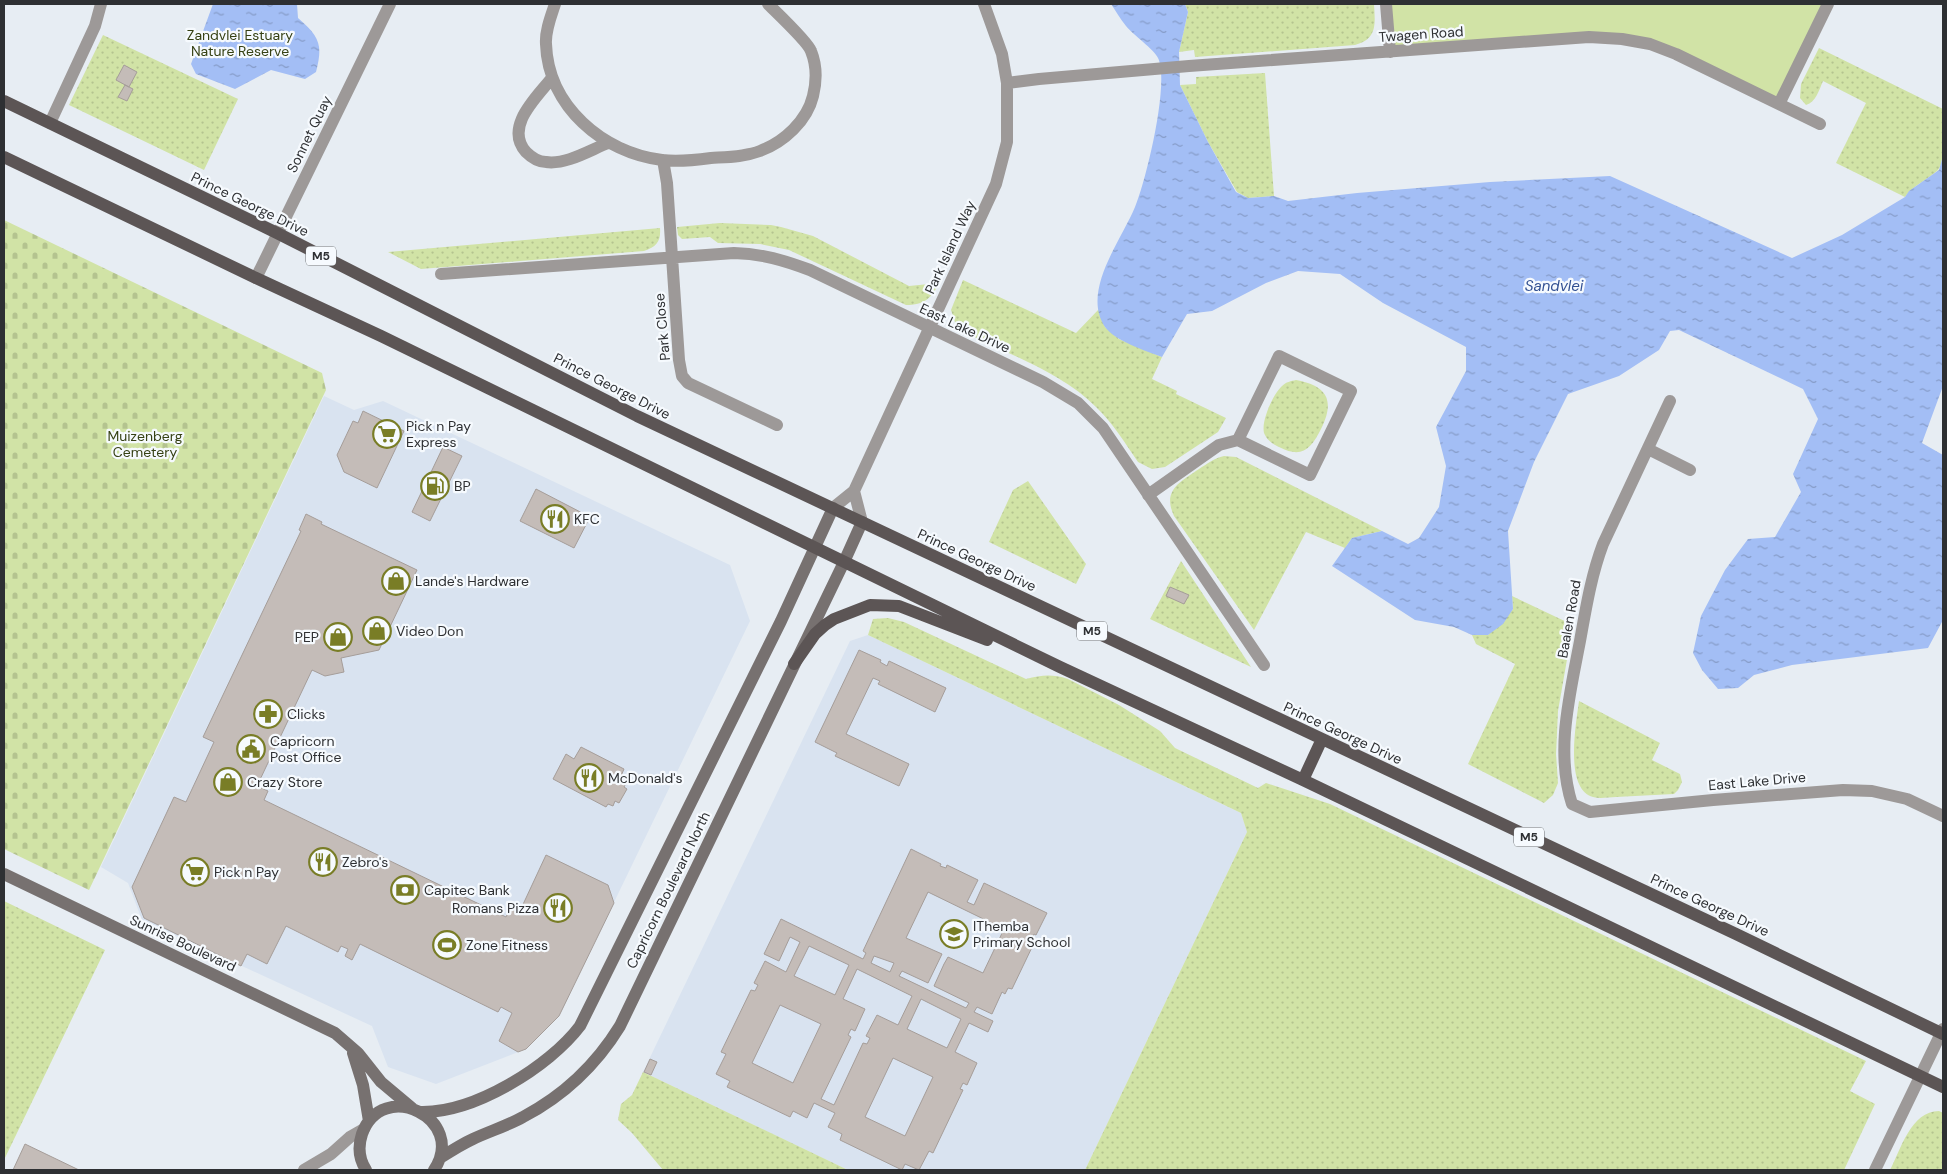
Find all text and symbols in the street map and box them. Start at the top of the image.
street label: Twagen Road [1378,22,1464,46]
park label: Zandvlei Estuary Nature Reserve [187,26,293,60]
street label: Sonnet Quay [283,92,335,175]
street label: Prince George Drive [188,168,312,240]
street label: Park Island Way [920,197,980,297]
road number: M5 [306,247,336,266]
water label: Sandvlei [1525,276,1584,296]
street label: Park Close [650,292,674,362]
street label: East Lake Drive [917,299,1013,357]
street label: Prince George Drive [551,349,673,423]
place label: Pick n Pay Express [406,417,471,451]
supermarket icon: Pick n Pay Express [372,419,402,449]
park label: Muizenberg Cemetery [107,427,183,461]
fuel station icon: BP [420,471,450,501]
place label: BP [454,477,471,495]
restaurant icon: KFC [540,504,570,534]
place label: KFC [574,510,600,528]
street label: Prince George Drive [915,525,1039,595]
shop icon: Lande's Hardware [381,566,411,596]
place label: Lande's Hardware [415,572,529,590]
street label: Baalen Road [1553,578,1585,660]
shop icon: Video Don [362,616,392,646]
shop icon: PEP [323,622,353,652]
place label: Video Don [396,622,463,640]
road number: M5 [1077,622,1107,640]
place label: PEP [295,628,319,646]
street label: Prince George Drive [1281,698,1405,768]
pharmacy icon: Clicks [253,699,283,729]
place label: Clicks [287,705,325,723]
place label: Capricorn Post Office [270,732,341,766]
public building icon: Capricorn Post Office [236,734,266,764]
restaurant icon: McDonald's [574,763,604,793]
shop icon: Crazy Store [213,767,243,797]
street label: East Lake Drive [1707,768,1807,794]
place label: McDonald's [608,769,683,787]
place label: Crazy Store [247,773,322,791]
street label: Capricorn Boulevard North [622,809,714,971]
road number: M5 [1514,828,1544,846]
restaurant icon: Zebro's [308,847,338,877]
place label: Zebro's [342,853,388,871]
supermarket icon: Pick n Pay [180,857,210,887]
place label: Pick n Pay [214,863,279,881]
street label: Prince George Drive [1648,870,1772,940]
bank icon: Capitec Bank [390,875,420,905]
place label: Capitec Bank [424,881,510,899]
restaurant icon: Romans Pizza [543,893,573,923]
place label: Romans Pizza [452,899,539,917]
street label: Sunrise Boulevard [127,910,239,976]
place label: IThemba Primary School [973,917,1070,951]
school or university icon: IThemba Primary School [939,919,969,949]
sports icon: Zone Fitness [432,930,462,960]
place label: Zone Fitness [466,936,548,954]

